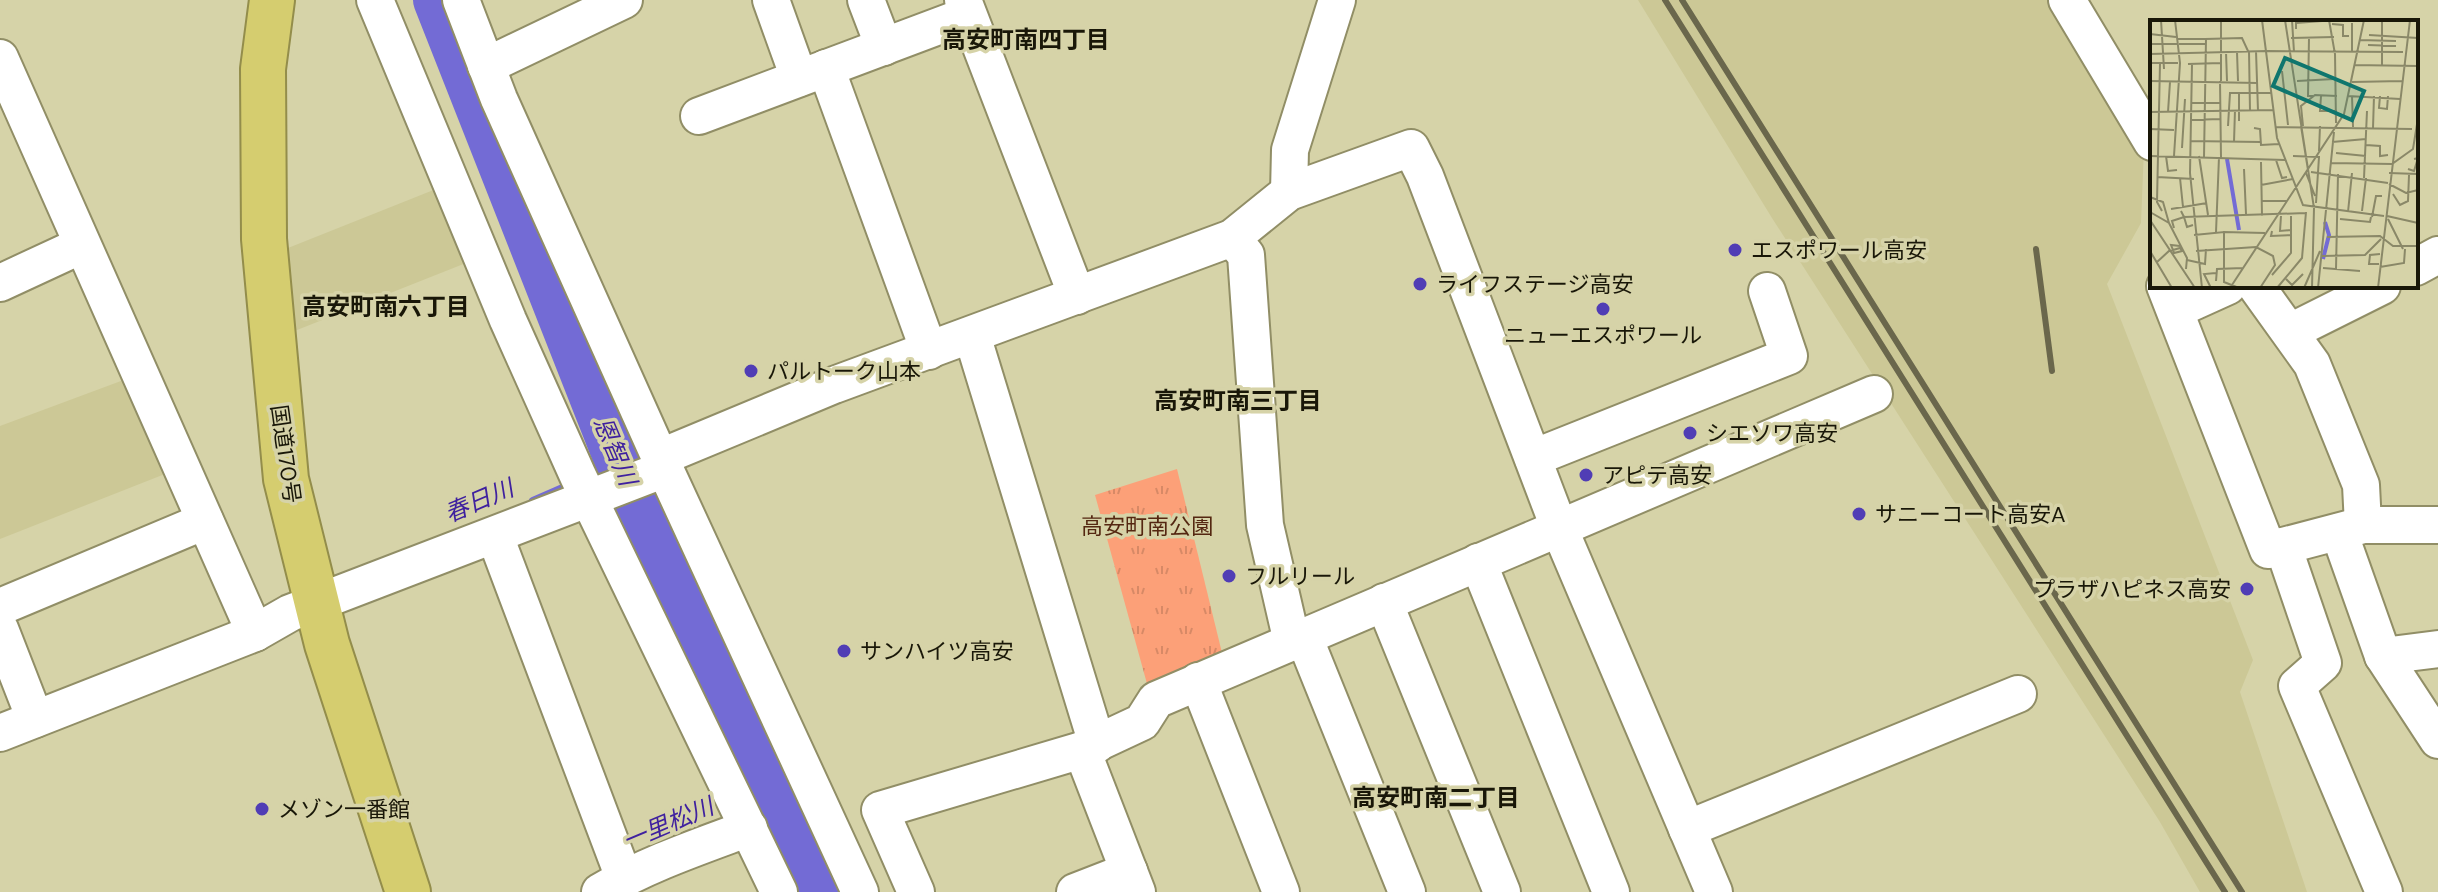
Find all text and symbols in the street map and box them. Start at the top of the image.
inset map [2150,20,2418,288]
district label: 高安町南四丁目 [942,24,1110,55]
place label: エスポワール高安 [1751,236,1927,265]
marker: エスポワール高安 [1726,241,1744,259]
place label: ライフステージ高安 [1436,270,1634,299]
marker: ライフステージ高安 [1411,275,1429,293]
district label: 高安町南六丁目 [302,291,470,322]
marker: ニューエスポワール [1594,300,1612,318]
place label: ニューエスポワール [1504,321,1702,350]
place label: パルトーク山本 [767,357,921,386]
marker: パルトーク山本 [742,362,760,380]
district label: 高安町南三丁目 [1154,385,1322,416]
street label: 国道170号 [264,403,307,505]
water label: 恩智川 [587,412,645,493]
place label: シエソワ高安 [1706,419,1838,448]
marker: シエソワ高安 [1681,424,1699,442]
place label: アピテ高安 [1602,461,1712,490]
marker: アピテ高安 [1577,466,1595,484]
water label: 春日川 [440,471,521,529]
place label: サニーコート高安A [1875,500,2066,529]
marker: サニーコート高安A [1850,505,1868,523]
park label: 高安町南公園 [1081,512,1213,541]
place label: フルリール [1245,562,1355,591]
marker: フルリール [1220,567,1238,585]
place label: プラザハピネス高安 [2033,575,2231,604]
marker: プラザハピネス高安 [2238,580,2256,598]
place label: サンハイツ高安 [860,637,1014,666]
marker: サンハイツ高安 [835,642,853,660]
district label: 高安町南二丁目 [1352,782,1520,813]
water label: 一里松川 [618,789,721,857]
place label: メゾン一番館 [278,795,410,824]
marker: メゾン一番館 [253,800,271,818]

